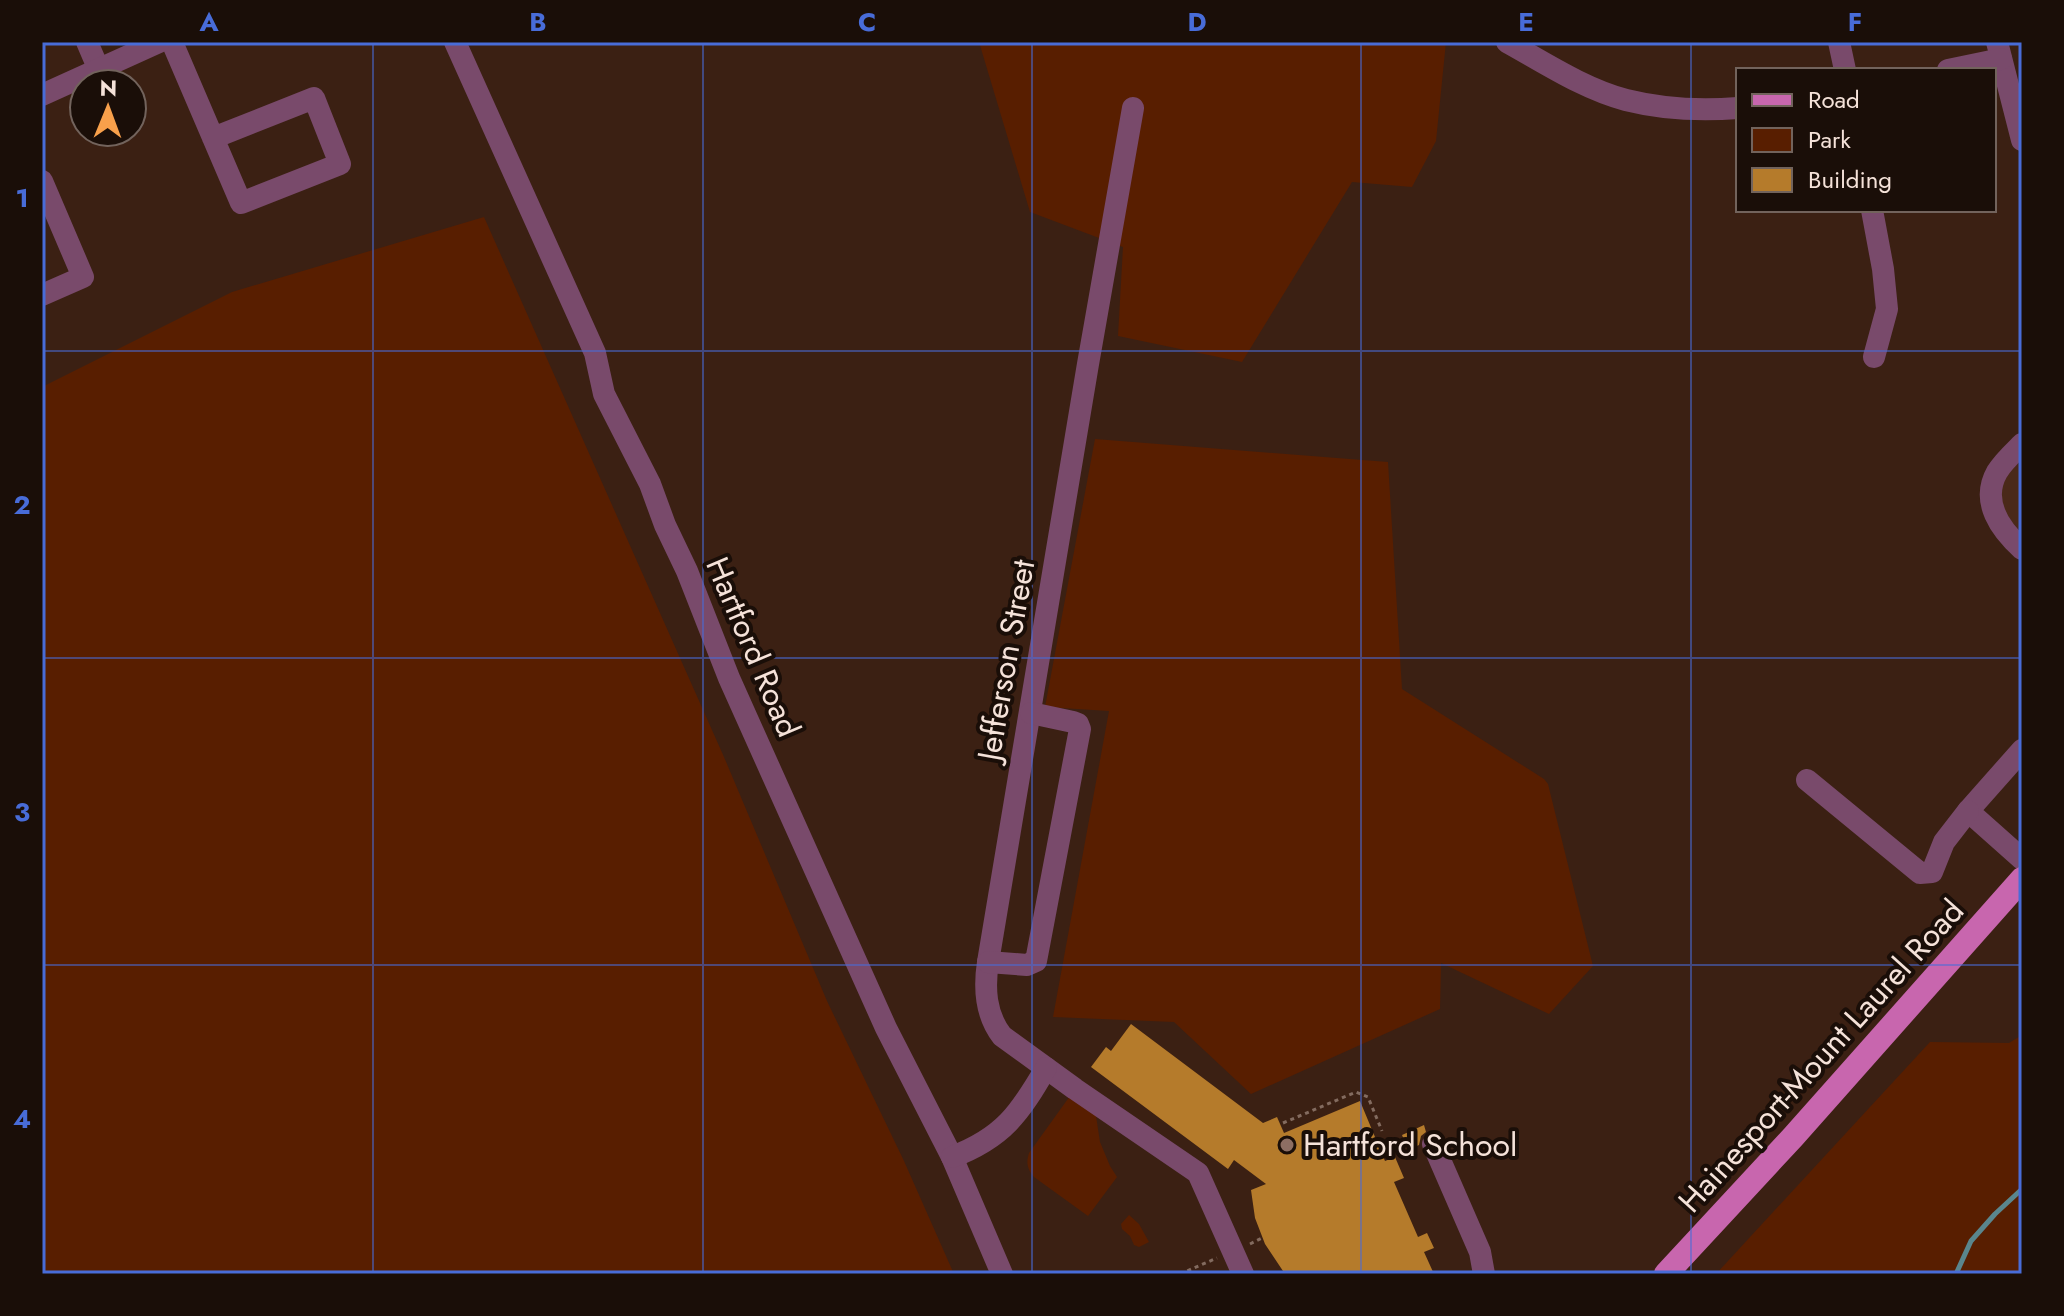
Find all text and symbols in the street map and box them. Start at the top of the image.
text: A [198,3,219,41]
text: B [529,3,547,41]
text: C [858,3,876,41]
text: D [1187,3,1207,41]
text: E [1518,3,1534,41]
text: F [1848,3,1862,41]
north arrow [68,68,148,148]
legend [1736,68,1996,212]
text: N [99,72,117,104]
text: Road [1808,82,1860,117]
text: Park [1808,122,1851,157]
text: Building [1808,162,1892,197]
text: 1 [15,179,29,217]
text: 2 [13,486,31,524]
street label: Hartford Road [694,550,812,744]
street label: Jefferson Street [965,556,1046,768]
text: 3 [14,793,30,831]
street label: Hainesport-Mount Laurel Road [1668,889,1974,1223]
text: 4 [13,1100,31,1138]
place label: Hartford School [1303,1122,1517,1168]
marker: Hartford School [1278,1136,1296,1154]

